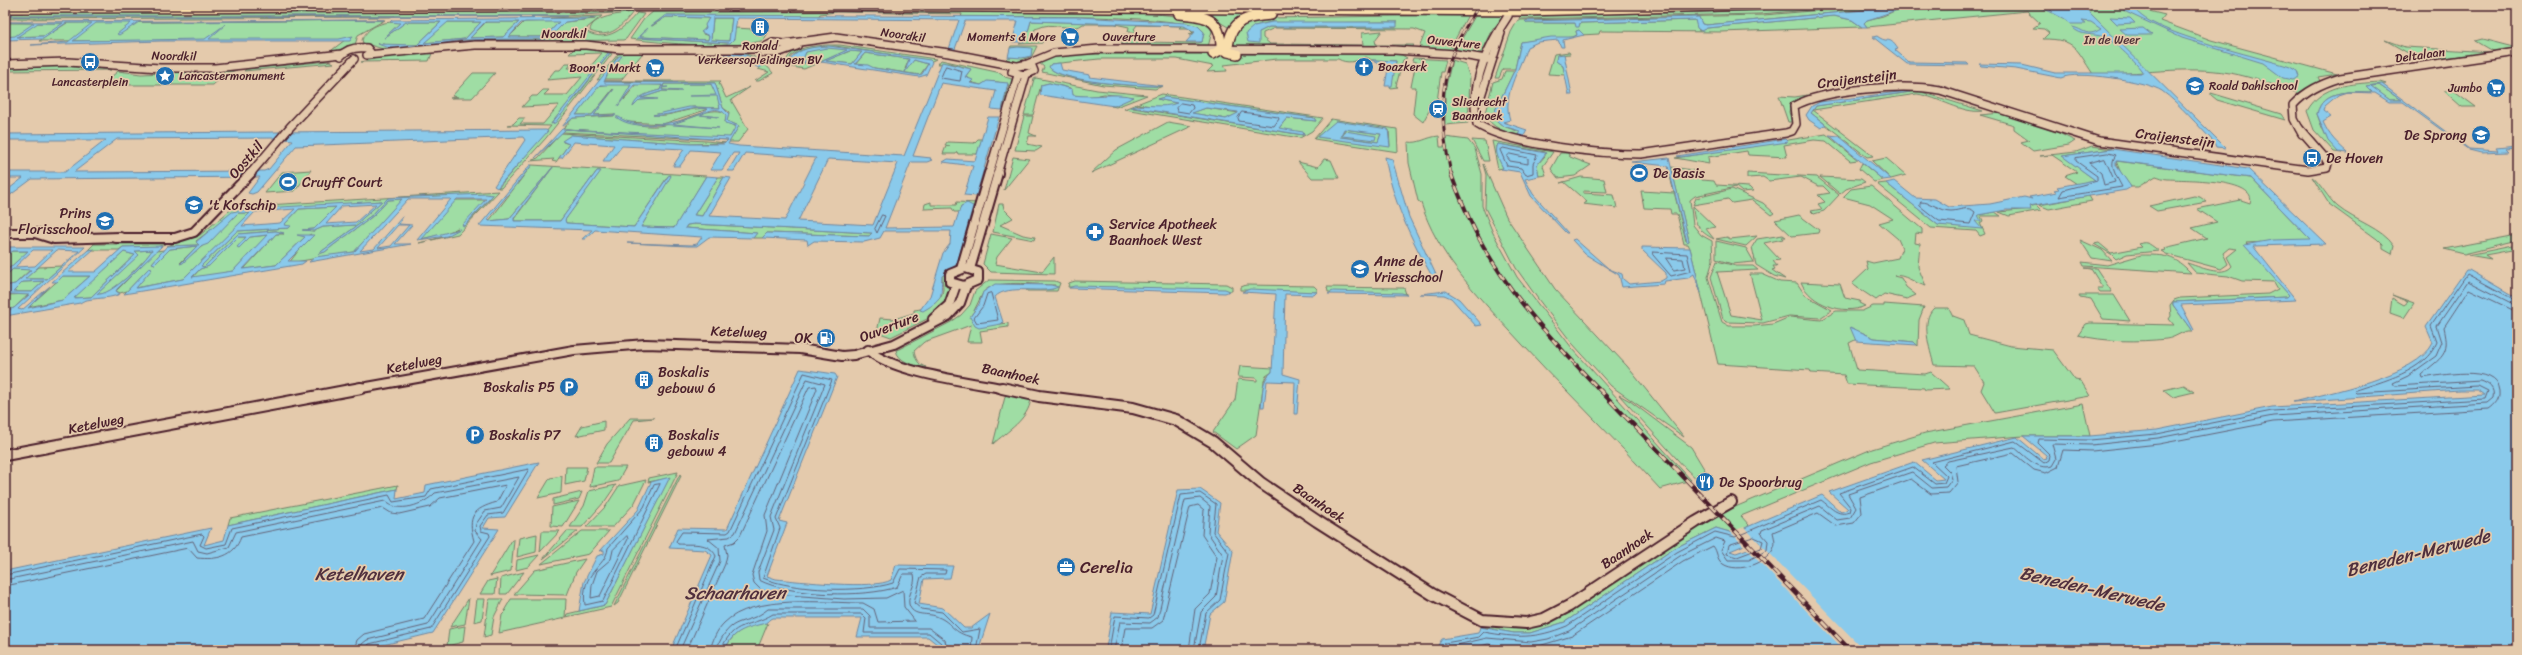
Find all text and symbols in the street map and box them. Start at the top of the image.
building icon: Ronald Verkeersopleidingen BV [749,16,771,38]
street label: Noordkil [879,21,927,49]
street label: Noordkil [542,23,587,45]
place label: Moments & More [967,26,1056,48]
supermarket icon: Moments & More [1059,26,1081,48]
street label: Ouverture [1102,26,1156,48]
street label: Ouverture [1426,28,1482,56]
park label: In de Weer [2083,29,2141,51]
place label: Ronald Verkeersopleidingen BV [698,35,823,71]
street label: Deltalaan [2394,41,2447,69]
street label: Noordkil [151,45,197,67]
bus stop icon: Lancasterplein [79,51,101,73]
church icon: Boazkerk [1353,56,1375,78]
place label: Boazkerk [1378,56,1427,78]
place label: Boon's Markt [569,57,641,79]
supermarket icon: Boon's Markt [644,57,666,79]
street label: Craijensteijn [1816,62,1898,96]
place icon: Lancastermonument [154,65,176,87]
place label: Lancastermonument [179,65,285,87]
place label: Lancasterplein [52,71,129,93]
school or university icon: Roald Dahlschool [2184,75,2206,97]
place label: Roald Dahlschool [2209,75,2298,97]
place label: Jumbo [2447,77,2482,99]
supermarket icon: Jumbo [2485,77,2507,99]
place label: Sliedrecht Baanhoek [1452,91,1508,127]
station icon: Sliedrecht Baanhoek [1427,98,1449,120]
street label: Craijensteijn [2134,121,2216,155]
place label: De Sprong [2404,123,2467,148]
school or university icon: De Sprong [2470,124,2492,146]
street label: Oostkil [222,134,271,185]
place label: De Hoven [2326,146,2383,171]
bus stop icon: De Hoven [2301,147,2323,169]
place label: De Basis [1653,161,1706,186]
sports icon: De Basis [1628,162,1650,184]
place label: Cruyff Court [302,170,383,195]
sports icon: Cruyff Court [277,171,299,193]
place label: 't Kofschip [208,193,277,218]
school or university icon: 't Kofschip [183,194,205,216]
place label: Prins Florisschool [18,201,92,242]
school or university icon: Prins Florisschool [94,210,116,232]
place label: Service Apotheek Baanhoek West [1109,212,1218,253]
pharmacy icon: Service Apotheek Baanhoek West [1084,221,1106,243]
place label: Anne de Vriesschool [1373,249,1444,290]
school or university icon: Anne de Vriesschool [1349,258,1371,280]
street label: Ouverture [856,304,922,350]
street label: Ketelweg [710,319,768,345]
place label: OK [794,326,813,351]
fuel station icon: OK [815,327,837,349]
street label: Ketelweg [384,346,444,382]
street label: Baanhoek [979,356,1043,392]
place label: Boskalis gebouw 6 [657,360,716,401]
building icon: Boskalis gebouw 6 [633,369,655,391]
place label: Boskalis P5 [483,375,555,400]
parking icon: Boskalis P5 [558,376,580,398]
street label: Ketelweg [66,406,126,442]
place label: Boskalis P7 [489,423,561,448]
place label: Boskalis gebouw 4 [667,423,727,464]
parking icon: Boskalis P7 [464,424,486,446]
building icon: Boskalis gebouw 4 [643,432,665,454]
place label: De Spoorbrug [1719,470,1802,495]
restaurant icon: De Spoorbrug [1694,471,1716,493]
street label: Baanhoek [1287,476,1351,530]
water label: Beneden-Merwede [2343,519,2495,586]
street label: Baanhoek [1595,522,1659,576]
place label: Cerelia [1080,552,1134,582]
office icon: Cerelia [1055,556,1077,578]
water label: Beneden-Merwede [2017,557,2169,622]
water label: Ketelhaven [315,558,405,590]
water label: Schaarhaven [684,577,788,609]

